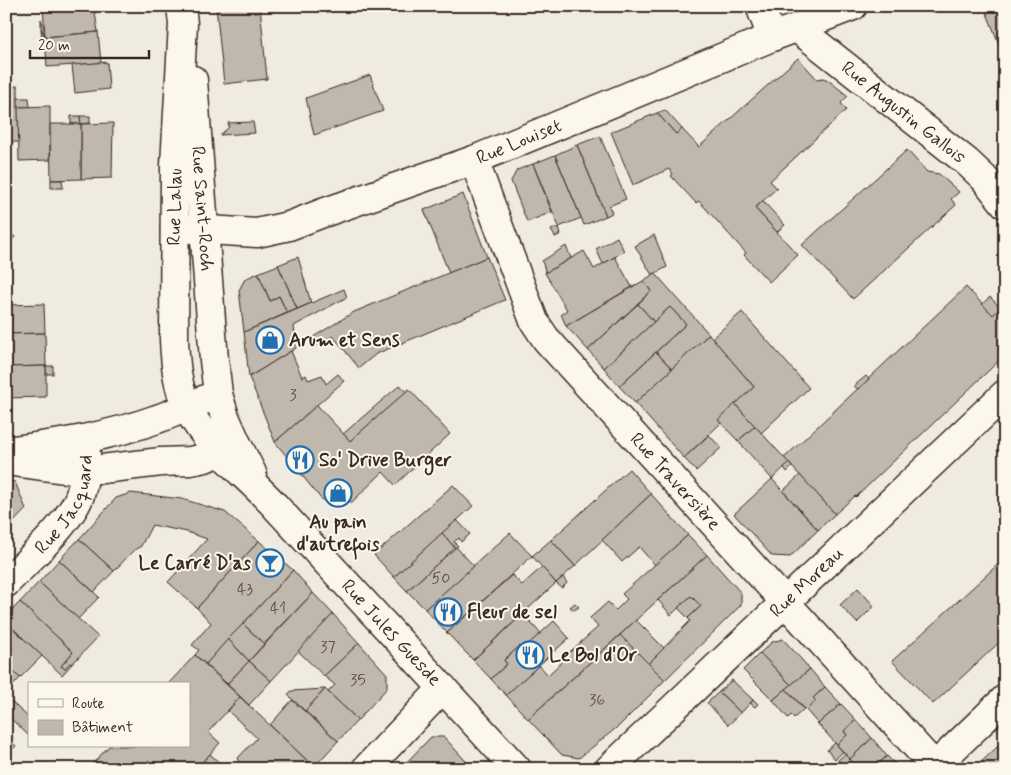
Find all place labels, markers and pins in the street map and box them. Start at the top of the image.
shop icon: Arum et Sens [255,325,285,355]
place label: Arum et Sens [289,328,400,353]
restaurant icon: So' Drive Burger [285,445,315,475]
place label: So' Drive Burger [319,448,452,476]
shop icon: Au pain d'autrefois [323,478,353,508]
place label: Au pain d'autrefois [297,510,380,560]
bar icon: Le Carré D'as [255,548,285,578]
place label: Le Carré D'as [138,551,252,576]
restaurant icon: Fleur de sel [433,597,463,627]
place label: Fleur de sel [467,600,557,625]
restaurant icon: Le Bol d'Or [515,640,545,670]
place label: Le Bol d'Or [549,643,637,668]

